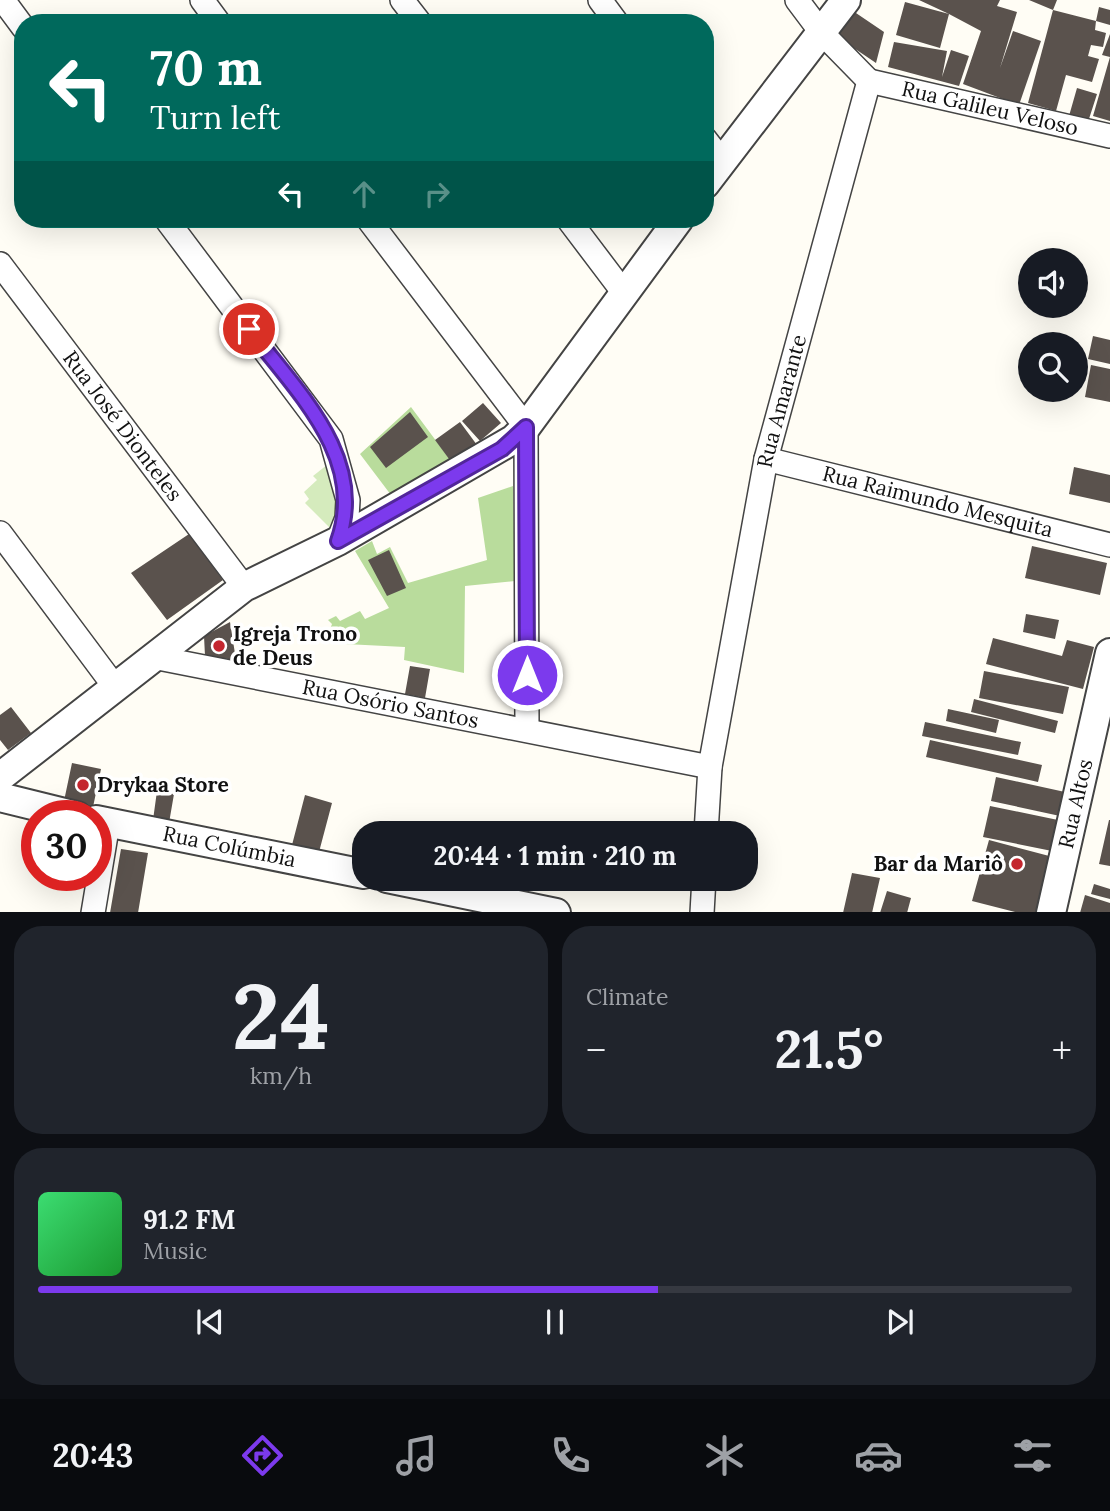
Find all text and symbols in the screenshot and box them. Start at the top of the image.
text: 70 m [150,36,262,98]
icon: left [35,42,126,133]
street label: Rua Galileu Veloso [899,75,1081,141]
text: Turn left [150,97,280,138]
icon: left [272,175,310,213]
icon: ahead [345,175,383,213]
icon: right [418,175,456,213]
map controls [1018,248,1088,402]
button: sound [1018,248,1088,318]
pin [219,299,279,359]
icon: arrive [230,310,268,348]
street label: Rua Amarante [751,332,812,470]
button: search [1018,332,1088,402]
street label: Rua José Dionteles [57,345,188,506]
street label: Rua Raimundo Mesquita [820,460,1056,543]
place label: Igreja Trono de Deus [233,620,357,671]
marker: Igreja Trono de Deus [211,638,227,654]
position arrow [490,638,564,712]
street label: Rua Osório Santos [300,673,481,734]
street label: Rua Altos [1052,756,1099,851]
place label: Drykaa Store [97,771,229,798]
marker: Drykaa Store [75,777,91,793]
speed limit sign: 30 [21,800,112,891]
street label: Rua Colúmbia [161,820,298,873]
text: 20:44 · 1 min · 210 m [434,839,676,872]
place label: Bar da Mariô [873,850,1003,877]
marker: Bar da Mariô [1009,856,1025,872]
text: 24 [232,957,330,1074]
text: Climate [586,982,668,1011]
text: 21.5° [775,1016,883,1082]
text: − [586,1026,606,1074]
text: + [1052,1026,1072,1074]
text: km/h [250,1061,312,1090]
text: 91.2 FM [143,1203,235,1236]
text: Music [143,1236,207,1265]
icon: previous [191,1303,229,1341]
icon: pause [536,1303,574,1341]
icon: next [881,1303,919,1341]
icon: directions [238,1431,287,1480]
icon: music [392,1431,441,1480]
icon: phone [546,1431,595,1480]
icon: climate [700,1431,749,1480]
icon: car [854,1431,903,1480]
icon: filters [1008,1431,1057,1480]
text: 20:43 [53,1435,133,1476]

